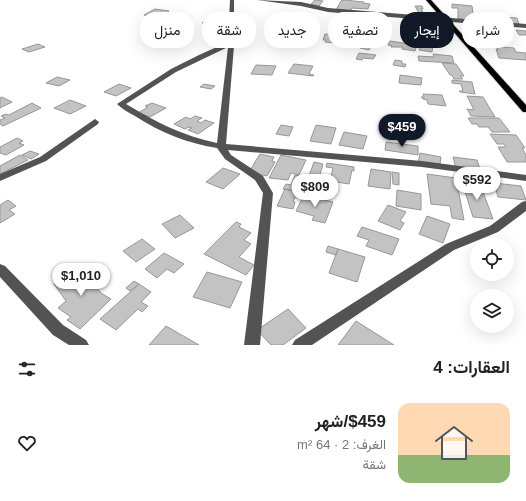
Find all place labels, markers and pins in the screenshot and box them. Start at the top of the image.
pin: $459 [378,114,426,148]
pin: $592 [453,167,501,201]
pin: $809 [291,174,339,208]
pin: $1,010 [48,263,114,297]

